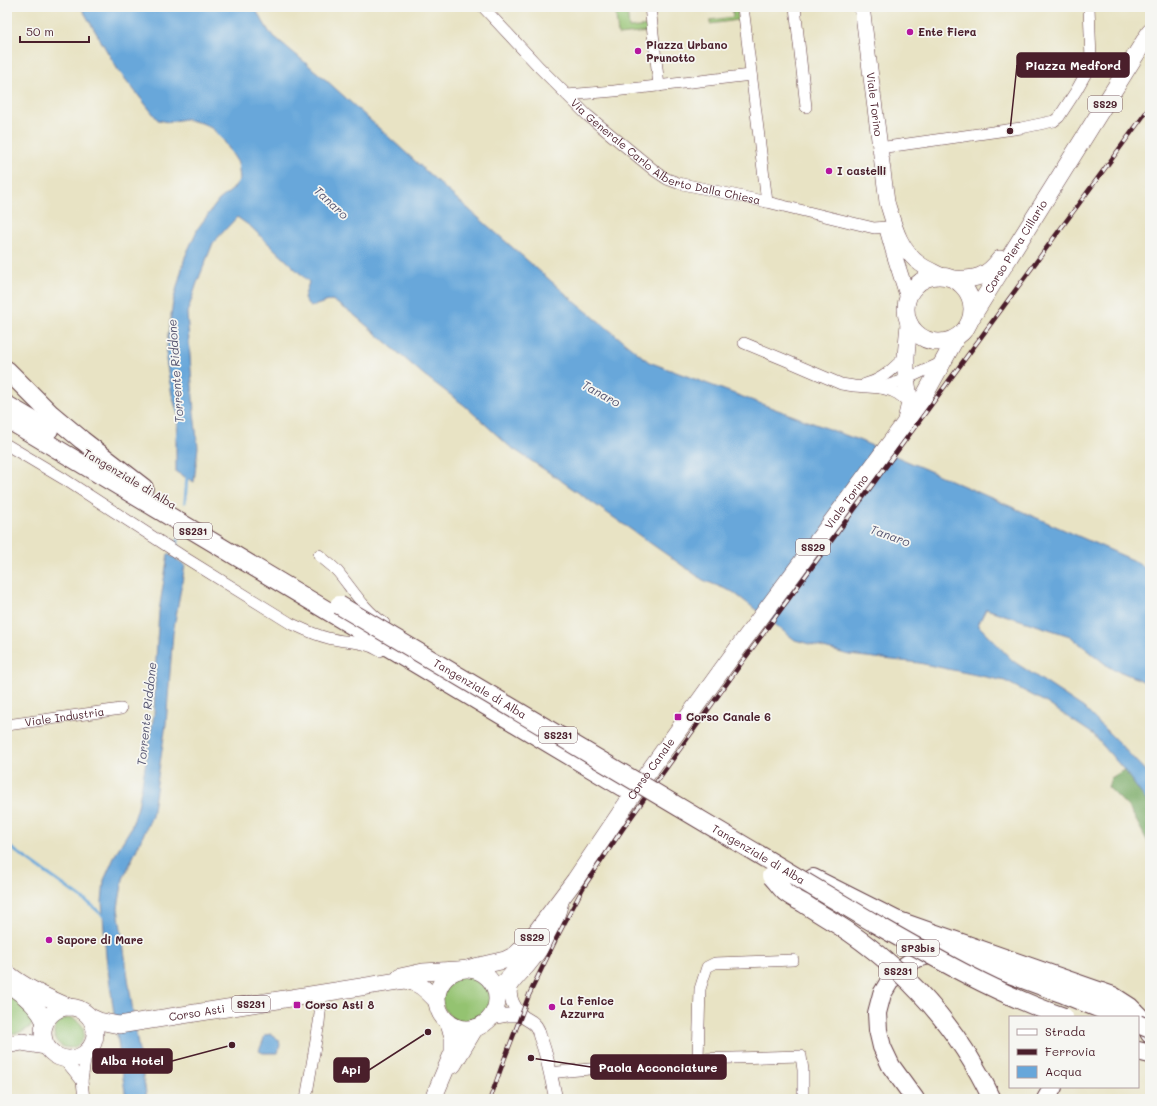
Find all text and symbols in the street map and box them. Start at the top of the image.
scale bar [20,18,89,44]
text: 50 m [26,23,54,39]
place label: Ente Fiera [918,24,977,39]
marker: Ente Fiera [905,27,915,37]
place label: Piazza Urbano Prunotto [646,37,728,65]
marker: Piazza Urbano Prunotto [633,46,643,56]
callout: Piazza Medford [1017,53,1129,77]
text: Piazza Medford [1025,57,1121,73]
street label: Viale Torino [863,71,887,138]
street label: Via Generale Carlo Alberto Dalla Chiesa [568,95,762,207]
road number: SS29 [1088,96,1122,112]
place label: I castelli [837,163,887,178]
marker: I castelli [824,166,834,176]
water label: Tanaro [311,182,352,222]
street label: Corso Piera Cillario [981,196,1051,296]
water label: Torrente Riddone [163,319,187,424]
water label: Tanaro [579,376,623,410]
street label: Tangenziale di Alba [81,445,180,512]
street label: Viale Torino [821,471,872,532]
water label: Tanaro [868,520,913,550]
road number: SS231 [174,523,212,539]
road number: SS29 [796,539,830,555]
street label: Tangenziale di Alba [431,655,530,722]
water label: Torrente Riddone [133,661,159,767]
street label: Viale Industria [24,703,105,729]
place label: Corso Canale 6 [686,709,771,724]
marker: Corso Canale 6 [673,712,683,722]
road number: SS231 [539,727,577,743]
street label: Corso Canale [623,734,678,802]
street label: Tangenziale di Alba [709,820,808,888]
road number: SS29 [515,929,549,945]
place label: Sapore di Mare [57,932,144,947]
marker: Sapore di Mare [44,935,54,945]
road number: SP3bis [897,940,939,956]
road number: SS231 [879,963,917,979]
place label: La Fenice Azzurra [560,993,614,1021]
road number: SS231 [232,996,270,1012]
place label: Corso Asti 8 [305,997,375,1012]
street label: Corso Asti [168,1000,226,1024]
marker: Corso Asti 8 [292,1000,302,1010]
marker: La Fenice Azzurra [547,1002,557,1012]
legend [1009,1016,1139,1088]
text: Strada [1045,1023,1086,1039]
text: Ferrovia [1045,1043,1096,1059]
callout: Alba Hotel [93,1049,172,1073]
text: Alba Hotel [100,1052,164,1068]
callout: Paola Acconciature [591,1055,726,1079]
callout: Api [334,1058,369,1082]
text: Paola Acconciature [599,1059,717,1075]
text: Api [341,1061,361,1077]
text: Acqua [1045,1063,1082,1079]

